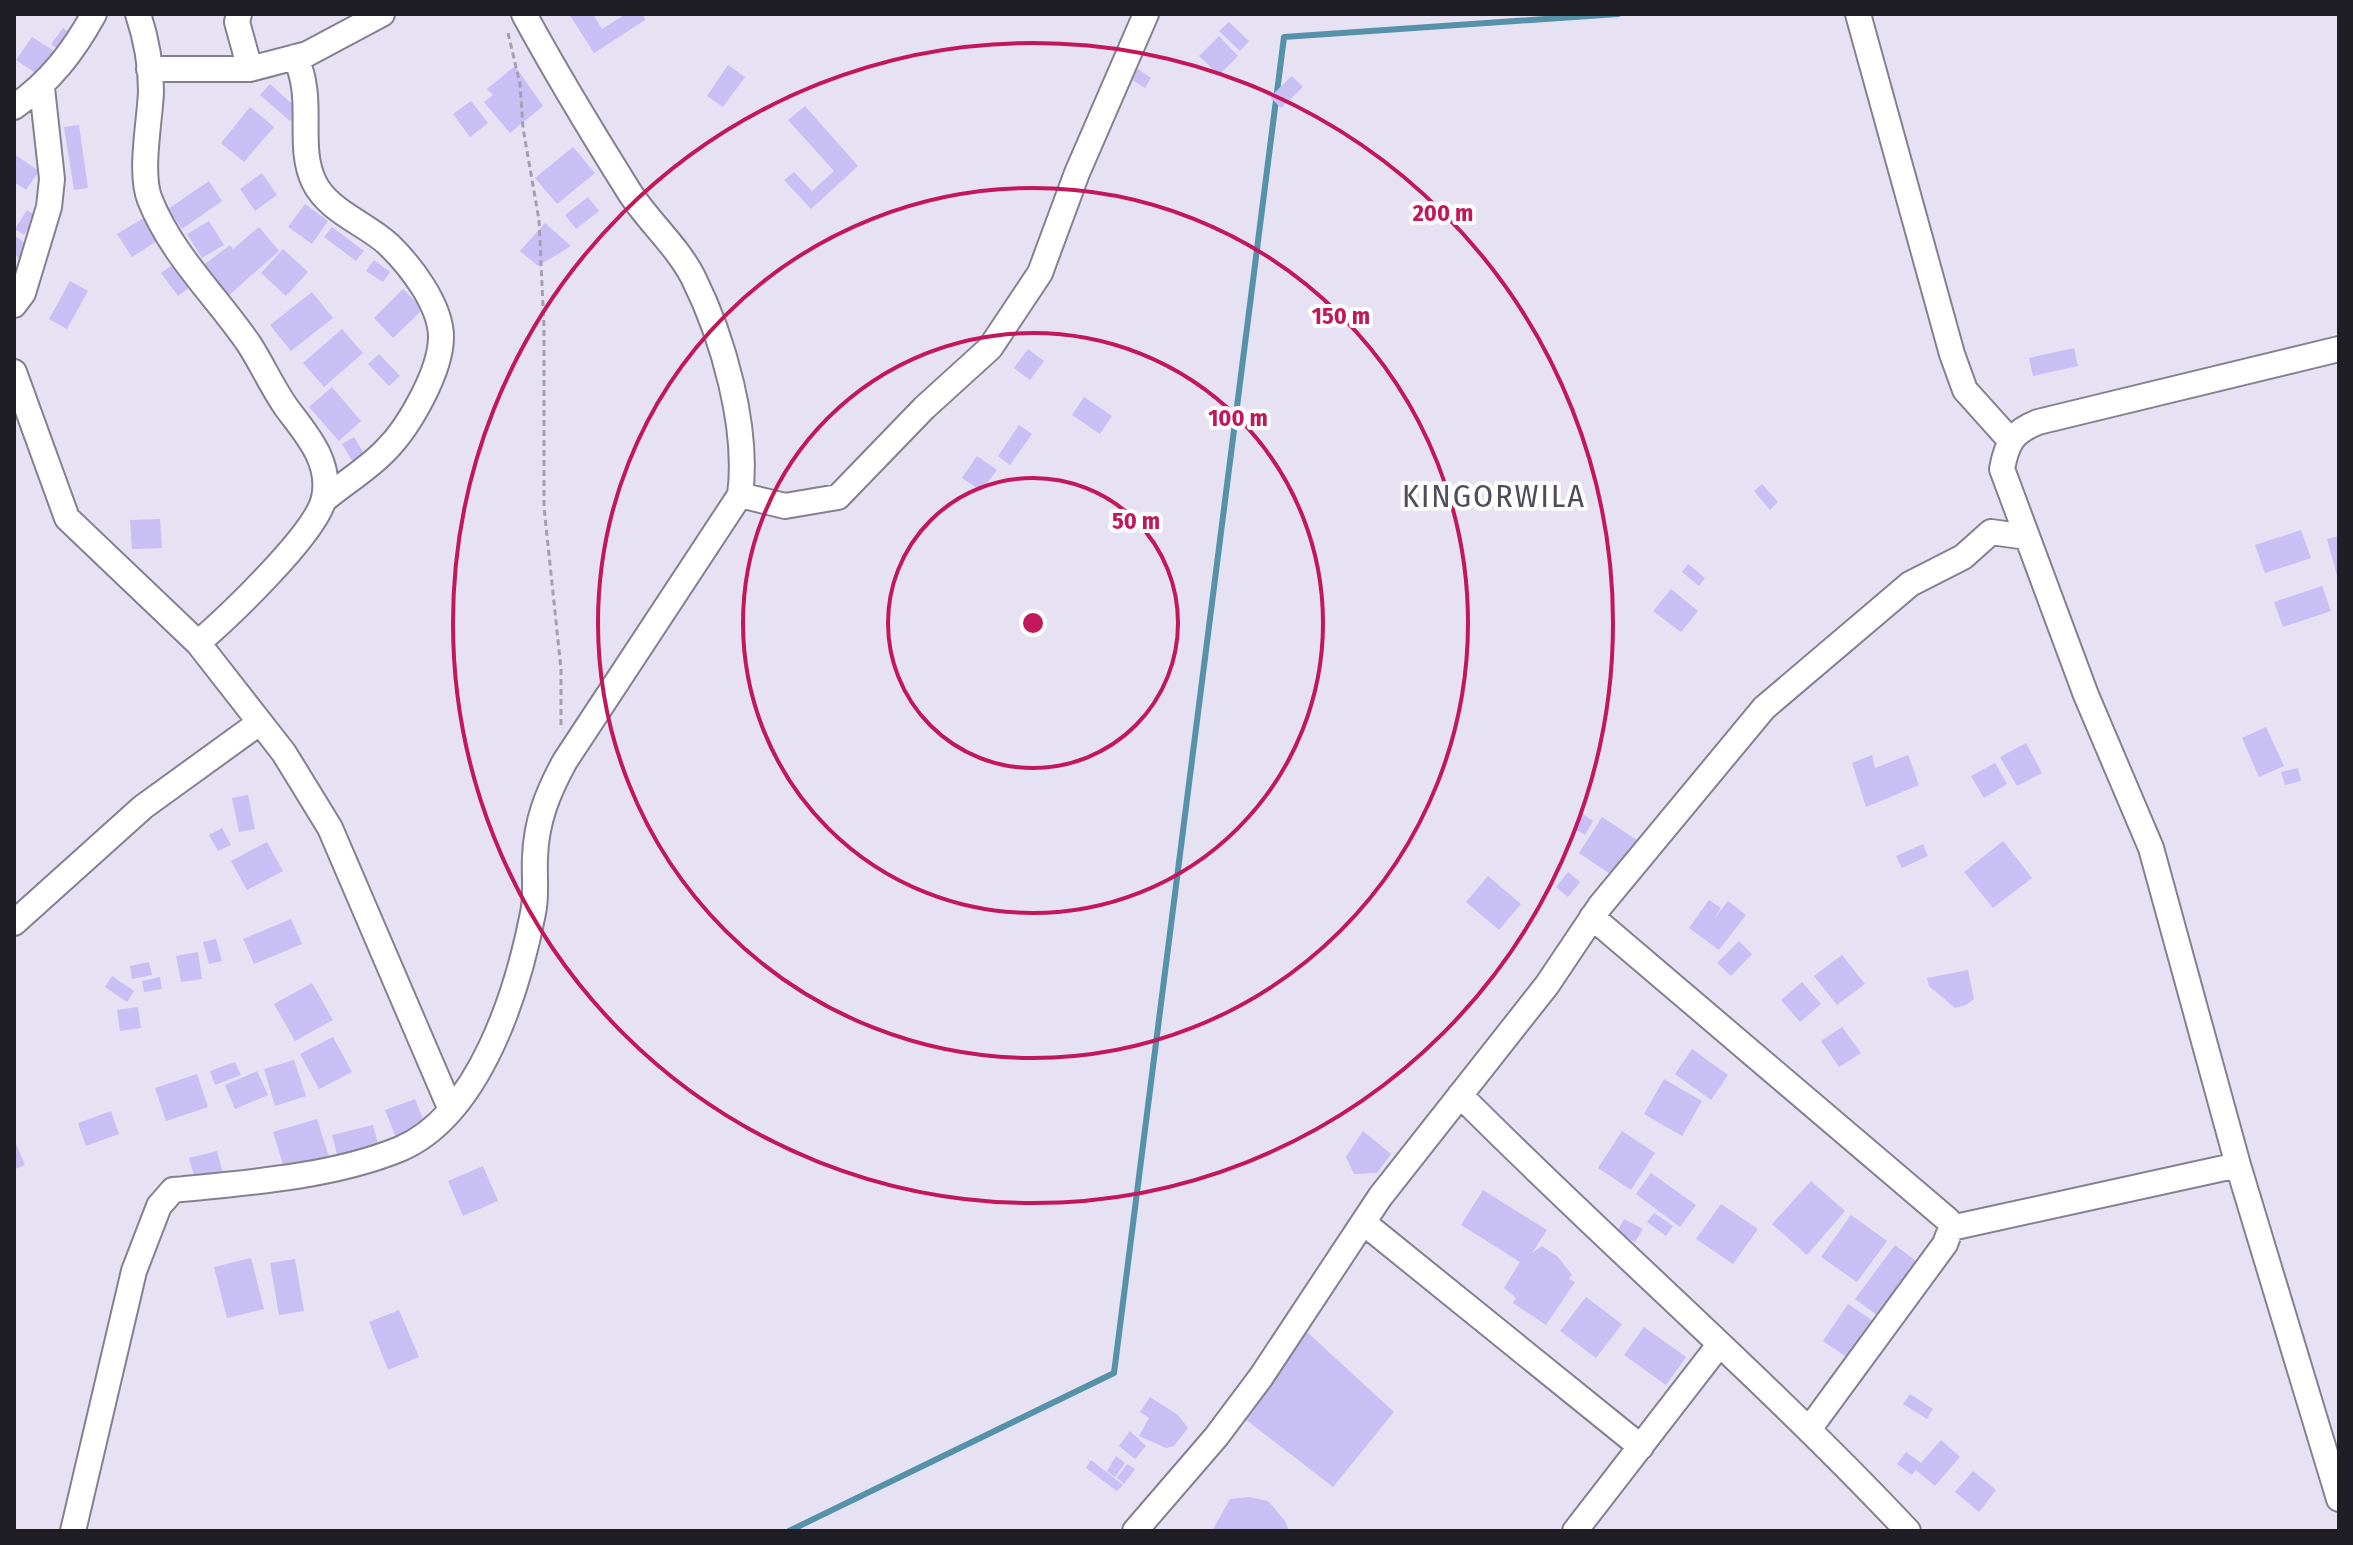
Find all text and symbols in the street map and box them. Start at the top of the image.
text: 200 m [1412,199,1473,227]
text: 150 m [1312,302,1370,330]
text: 100 m [1208,404,1268,432]
district label: KINGORWILA [1402,477,1586,515]
text: 50 m [1112,507,1160,535]
centre of rings [1019,609,1047,637]

